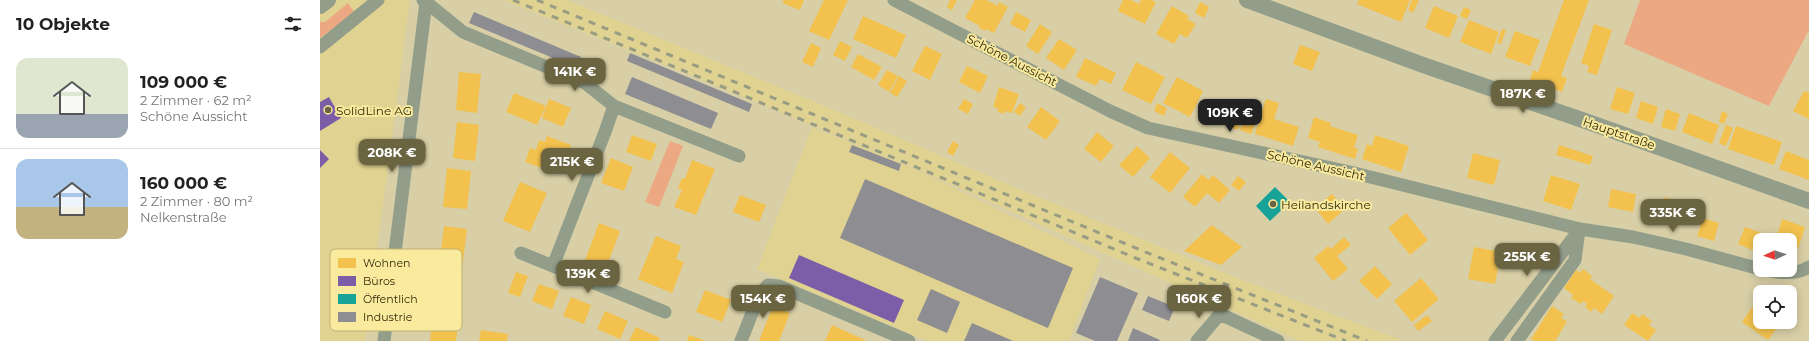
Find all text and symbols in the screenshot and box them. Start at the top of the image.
icon: filters [282,13,304,35]
text: 10 Objekte [16,14,110,34]
street label: Schöne Aussicht [964,31,1060,89]
pin: 141K € [542,58,608,92]
text: 141K € [554,63,596,79]
text: 109 000 € [140,72,227,92]
icon: home [48,74,96,122]
pin: 187K € [1490,80,1556,114]
text: 187K € [1500,85,1546,101]
text: 2 Zimmer · 62 m² [140,92,252,108]
pin: 109K € [1197,99,1263,133]
place label: SolidLine AG [336,103,412,118]
text: 109K € [1207,104,1253,120]
marker: SolidLine AG [323,105,333,115]
text: Schöne Aussicht [140,108,248,124]
street label: Hauptstraße [1581,114,1657,152]
pin: 208K € [359,139,425,173]
text: 208K € [368,144,416,160]
street label: Schöne Aussicht [1266,147,1366,184]
pin: 215K € [539,148,605,182]
text: 215K € [550,153,594,169]
text: 160 000 € [140,173,227,193]
icon: home [48,175,96,223]
text: 2 Zimmer · 80 m² [140,193,253,209]
place label: Heilandskirche [1281,197,1371,212]
marker: Heilandskirche [1268,199,1278,209]
pin: 335K € [1640,199,1706,233]
text: 335K € [1650,204,1696,220]
text: Nelkenstraße [140,209,227,225]
north arrow [1753,233,1797,277]
map controls [1753,233,1797,329]
pin: 255K € [1494,243,1560,277]
text: 255K € [1504,248,1550,264]
legend [330,249,462,331]
text: Wohnen [363,256,410,270]
pin: 139K € [555,260,621,294]
text: 139K € [566,265,610,281]
text: Büros [363,274,396,288]
pin: 154K € [730,285,796,319]
pin: 160K € [1166,285,1232,319]
button: locate [1753,285,1797,329]
text: 154K € [740,290,786,306]
text: 160K € [1176,290,1222,306]
text: Öffentlich [363,292,418,306]
text: Industrie [363,310,413,324]

